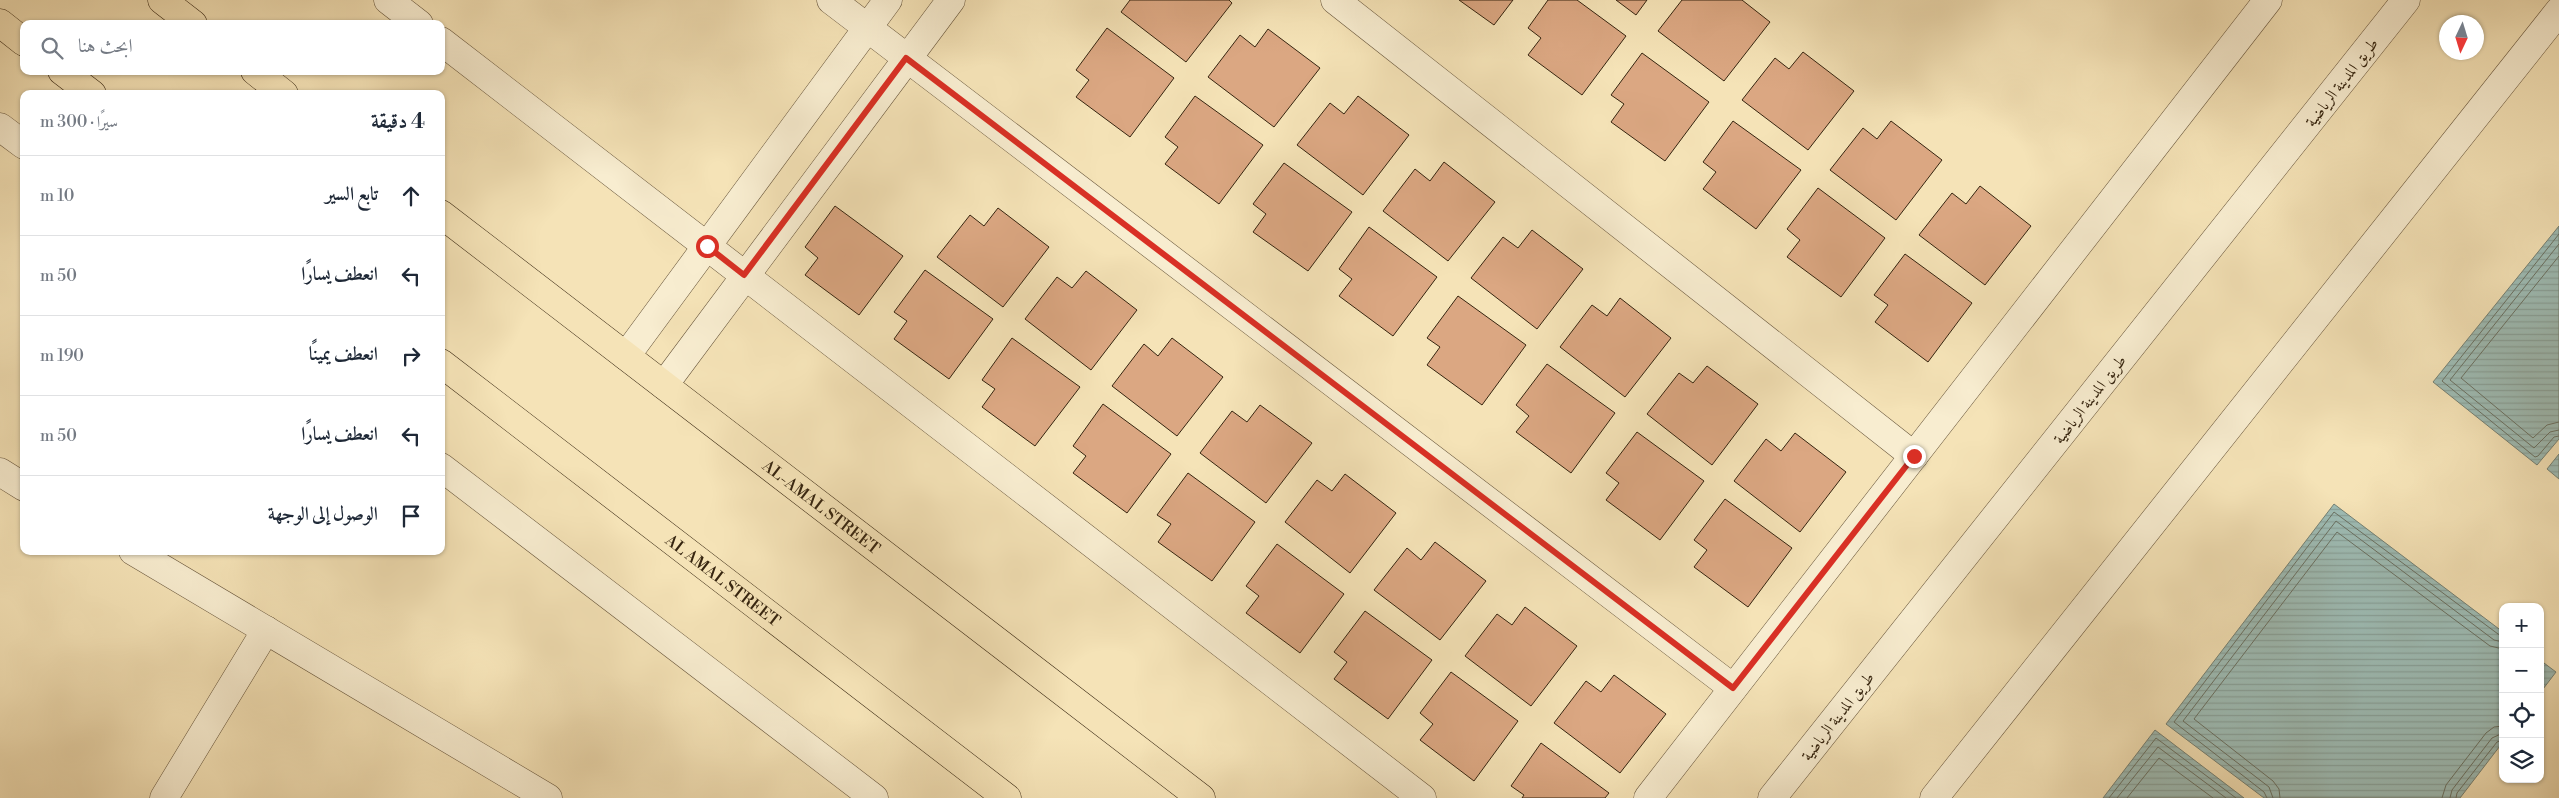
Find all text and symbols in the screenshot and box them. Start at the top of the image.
north arrow [2439,15,2484,60]
search box [20,20,445,75]
icon: search [38,34,66,62]
text: ابحث هنا [78,34,133,58]
street label: طريق المدينة الرياضية [2301,34,2383,131]
text: 4 دقيقة [371,109,425,135]
text: سيرًا · 300 m [40,112,118,132]
text: تابع السير [325,182,378,206]
icon: ahead [397,182,425,210]
text: 10 m [40,186,74,206]
route start [696,235,719,258]
text: انعطف يسارًا [301,262,378,286]
icon: left [397,262,425,290]
text: 50 m [40,266,77,286]
text: انعطف يمينًا [309,342,378,366]
icon: right [397,342,425,370]
text: 190 m [40,346,84,366]
street label: طريق المدينة الرياضية [2049,351,2131,448]
text: انعطف يسارًا [301,422,378,446]
icon: left [397,422,425,450]
text: 50 m [40,426,77,446]
route end [1903,445,1926,468]
street label: AL-AMAL STREET [757,455,884,559]
text: الوصول إلى الوجهة [268,502,378,526]
icon: arrive [397,502,425,530]
street label: AL AMAL STREET [660,530,784,631]
map controls [2499,603,2544,783]
button: + [2499,603,2544,648]
button: − [2499,648,2544,693]
street label: طريق المدينة الرياضية [1797,668,1879,765]
button: locate [2499,693,2544,738]
button: layers [2499,738,2544,783]

